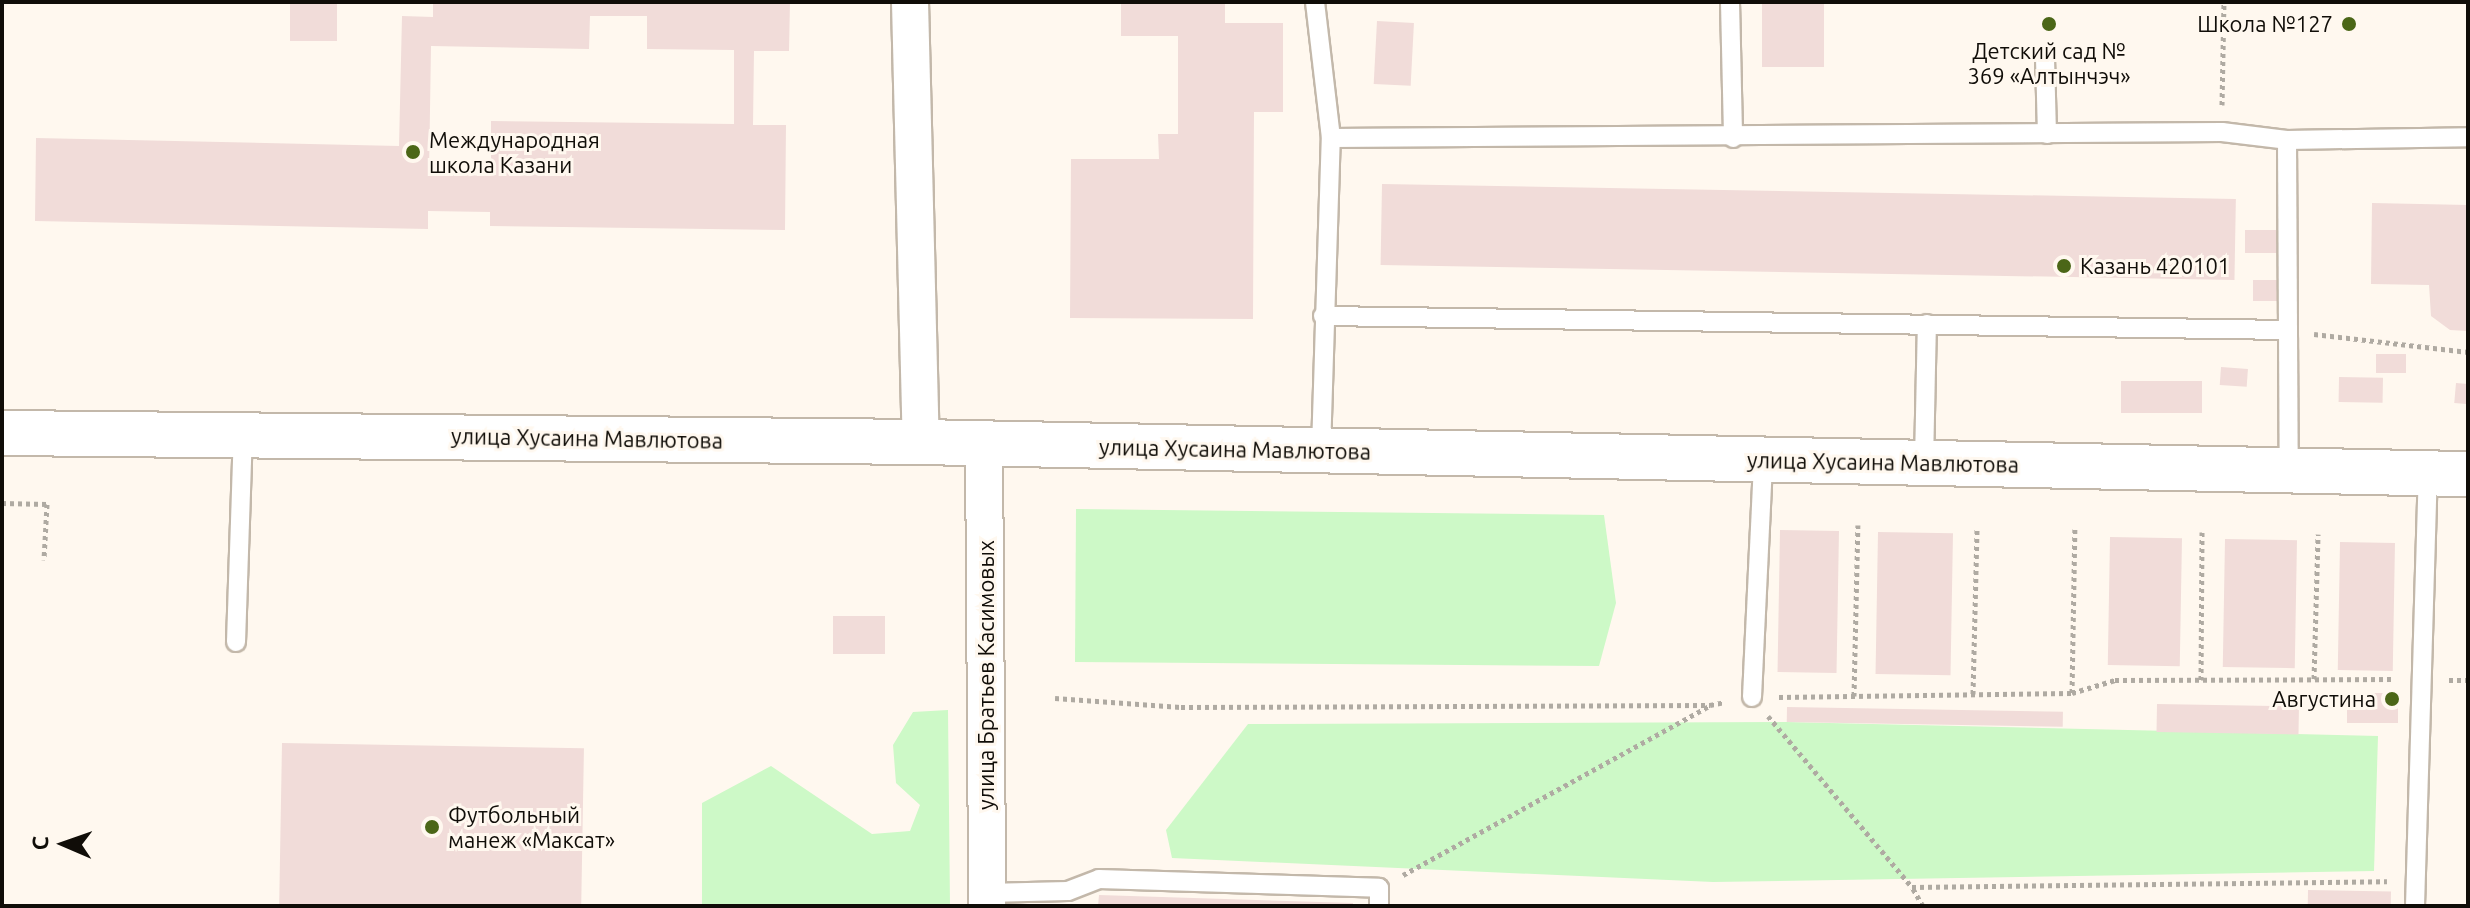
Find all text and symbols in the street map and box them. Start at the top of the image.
place label: Школа №127 [2197,11,2333,37]
marker: Детский сад № 369 «Алтынчэч» [2040,15,2058,33]
marker: Школа №127 [2340,15,2358,33]
place label: Детский сад № 369 «Алтынчэч» [1967,37,2131,88]
place label: Международная школа Казани [429,126,600,178]
marker: Международная школа Казани [404,143,422,161]
place label: Казань 420101 [2080,253,2230,279]
marker: Казань 420101 [2055,257,2073,275]
street label: улица Хусаина Мавлютова [451,422,723,454]
street label: улица Хусаина Мавлютова [1099,433,1371,465]
street label: улица Хусаина Мавлютова [1747,446,2019,478]
street label: улица Братьев Касимовых [973,540,999,810]
place label: Августина [2272,686,2376,712]
marker: Августина [2383,690,2401,708]
place label: Футбольный манеж «Максат» [448,801,615,852]
north arrow [24,804,104,884]
marker: Футбольный манеж «Максат» [423,818,441,836]
text: С [27,836,52,851]

